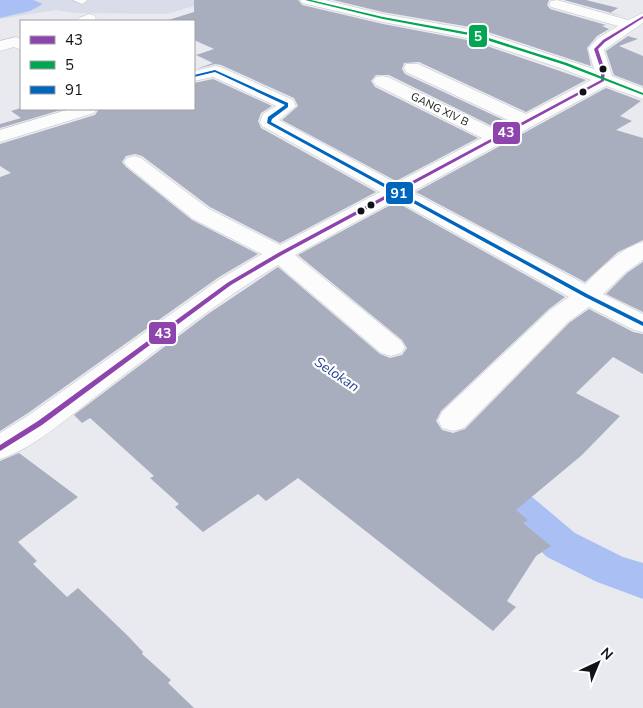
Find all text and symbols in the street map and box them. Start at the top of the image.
legend [20,20,195,110]
line badge: 5 [468,24,488,48]
text: 5 [474,27,482,46]
text: 43 [65,30,83,50]
text: 5 [65,55,74,75]
unlabelled marker [598,64,608,74]
text: 91 [65,80,83,100]
unlabelled marker [578,87,588,97]
street label: GANG XIV B [408,89,471,130]
line badge: 43 [492,121,521,145]
text: 43 [498,123,514,142]
line badge: 91 [385,181,414,205]
text: 91 [391,184,407,203]
unlabelled marker [366,200,376,210]
unlabelled marker [356,206,366,216]
line badge: 43 [148,321,177,345]
text: 43 [155,324,171,343]
water label: Selokan [311,352,363,396]
north arrow [573,638,623,688]
text: N [596,644,617,664]

